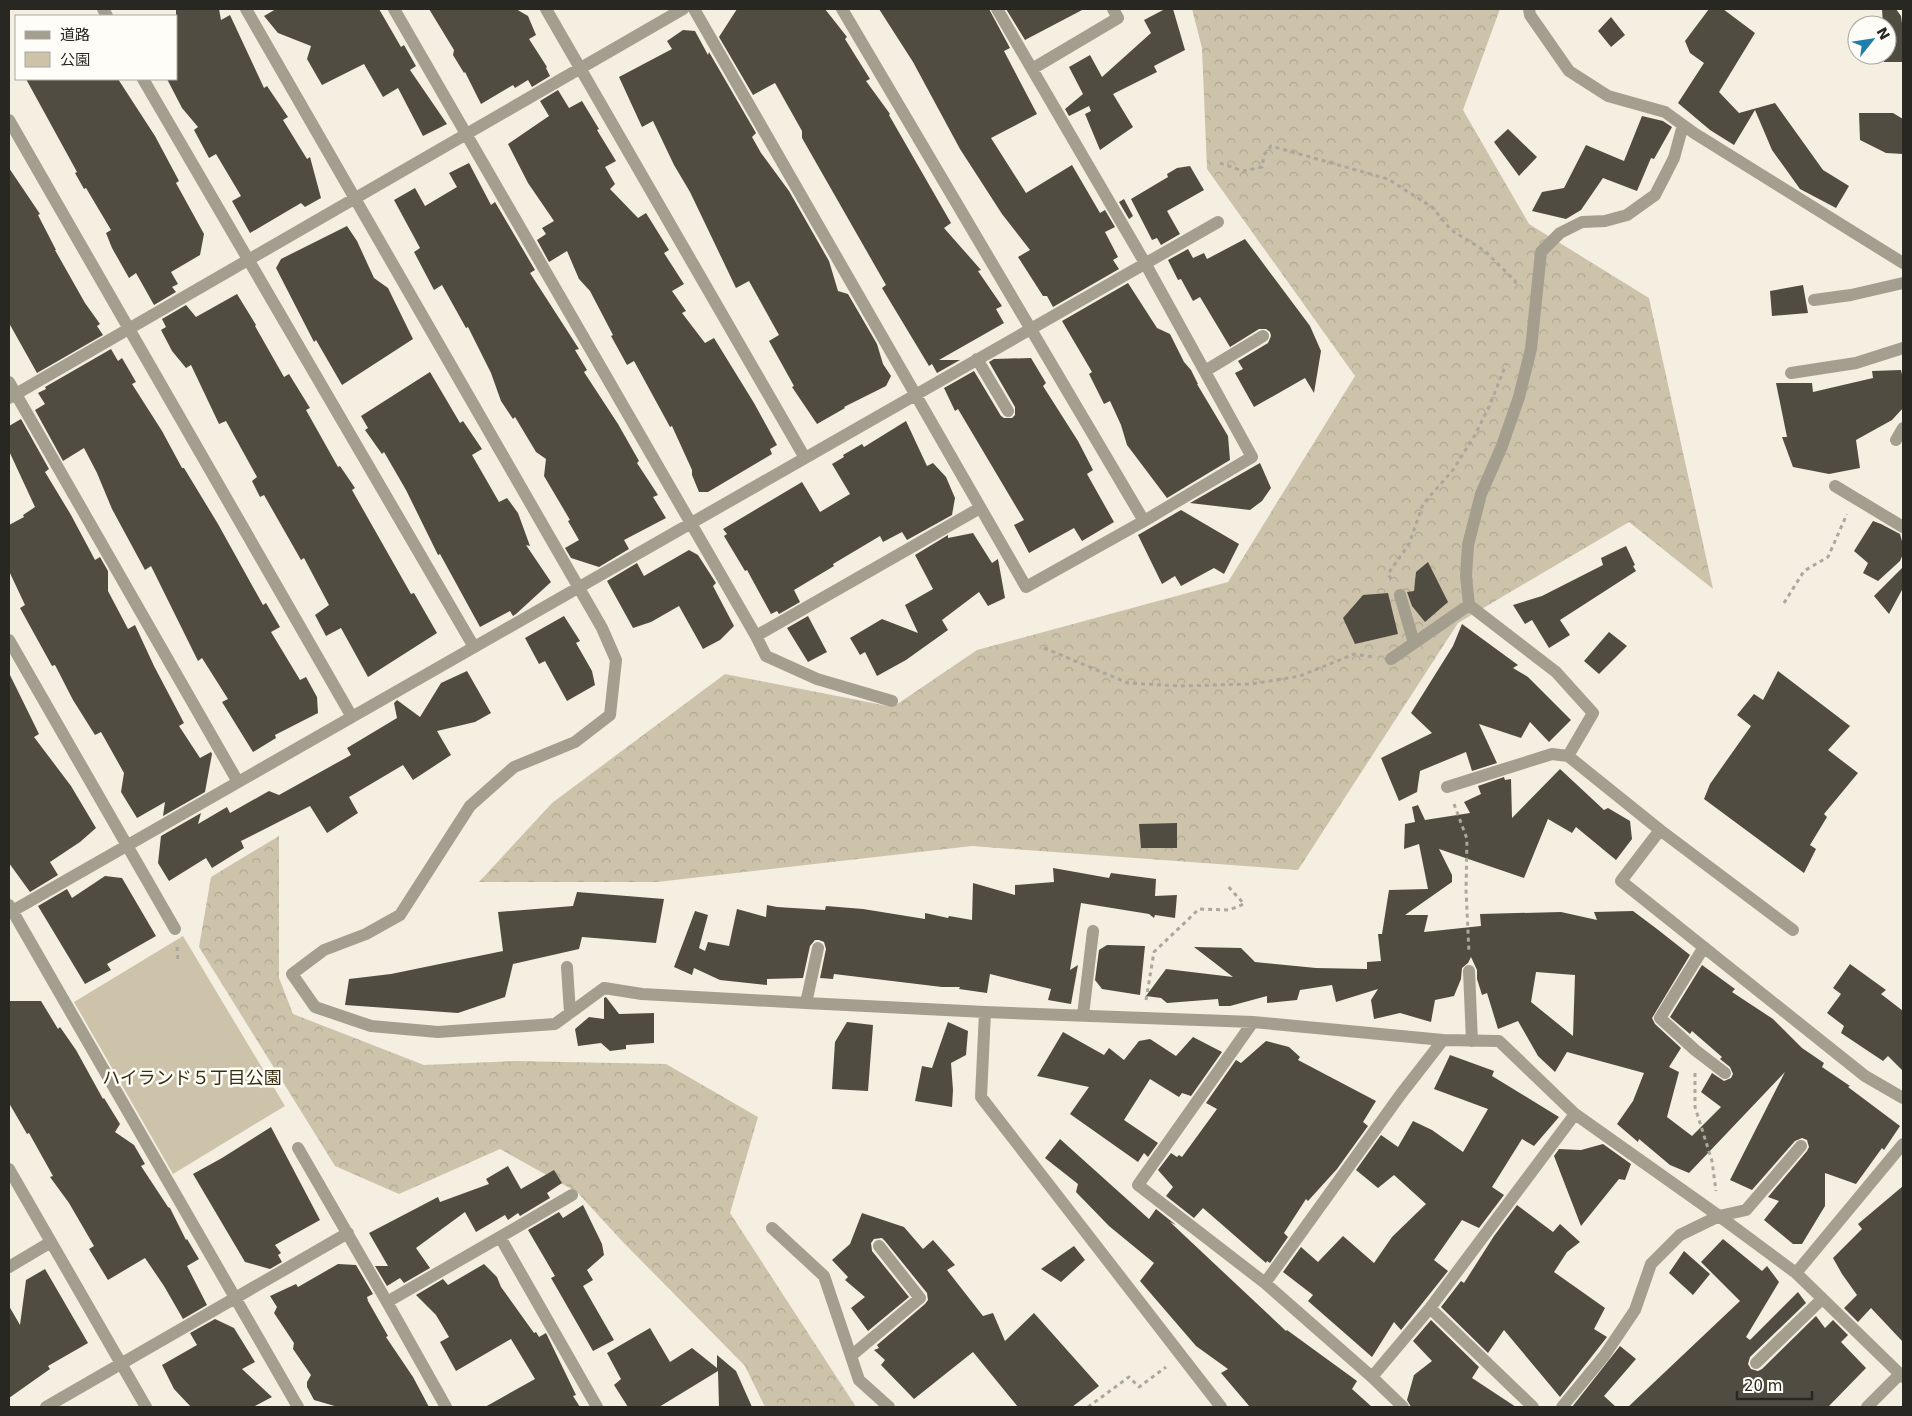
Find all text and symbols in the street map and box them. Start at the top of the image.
legend [15,15,178,80]
north arrow [1847,15,1897,65]
text: N [1873,24,1893,43]
text: 道路 [60,26,90,44]
text: 公園 [60,51,90,69]
park label: ハイランド５丁目公園 [102,1067,282,1088]
scale bar [1737,1368,1812,1400]
text: 20 m [1744,1377,1782,1395]

